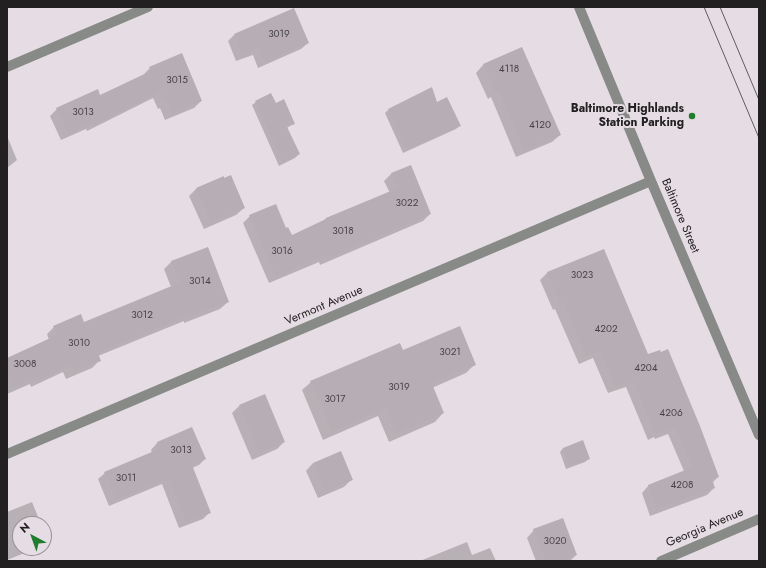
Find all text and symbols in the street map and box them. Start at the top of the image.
house number: 3019 [268,29,290,41]
house number: 4118 [499,64,519,76]
house number: 3015 [166,75,188,87]
place label: Baltimore Highlands Station Parking [571,102,684,130]
house number: 3013 [72,107,94,119]
marker: Baltimore Highlands Station Parking [687,111,697,121]
house number: 4120 [529,120,551,132]
street label: Baltimore Street [658,177,702,255]
house number: 3022 [396,198,418,210]
house number: 3018 [332,226,354,238]
house number: 3016 [271,246,293,258]
house number: 3023 [571,270,593,282]
house number: 3014 [189,276,211,288]
street label: Vermont Avenue [283,283,365,329]
house number: 3012 [131,310,153,322]
house number: 4202 [594,324,618,336]
house number: 3010 [68,338,90,350]
house number: 3021 [439,347,461,359]
house number: 3008 [14,359,36,371]
house number: 4204 [634,363,658,375]
house number: 3019 [388,382,410,394]
house number: 3017 [324,394,346,406]
house number: 4206 [659,408,683,420]
house number: 3013 [170,445,192,457]
house number: 3011 [116,473,136,485]
house number: 4208 [671,480,693,492]
street label: Georgia Avenue [664,505,746,551]
north arrow [12,516,52,556]
text: N [16,519,33,537]
house number: 3020 [543,536,567,548]

